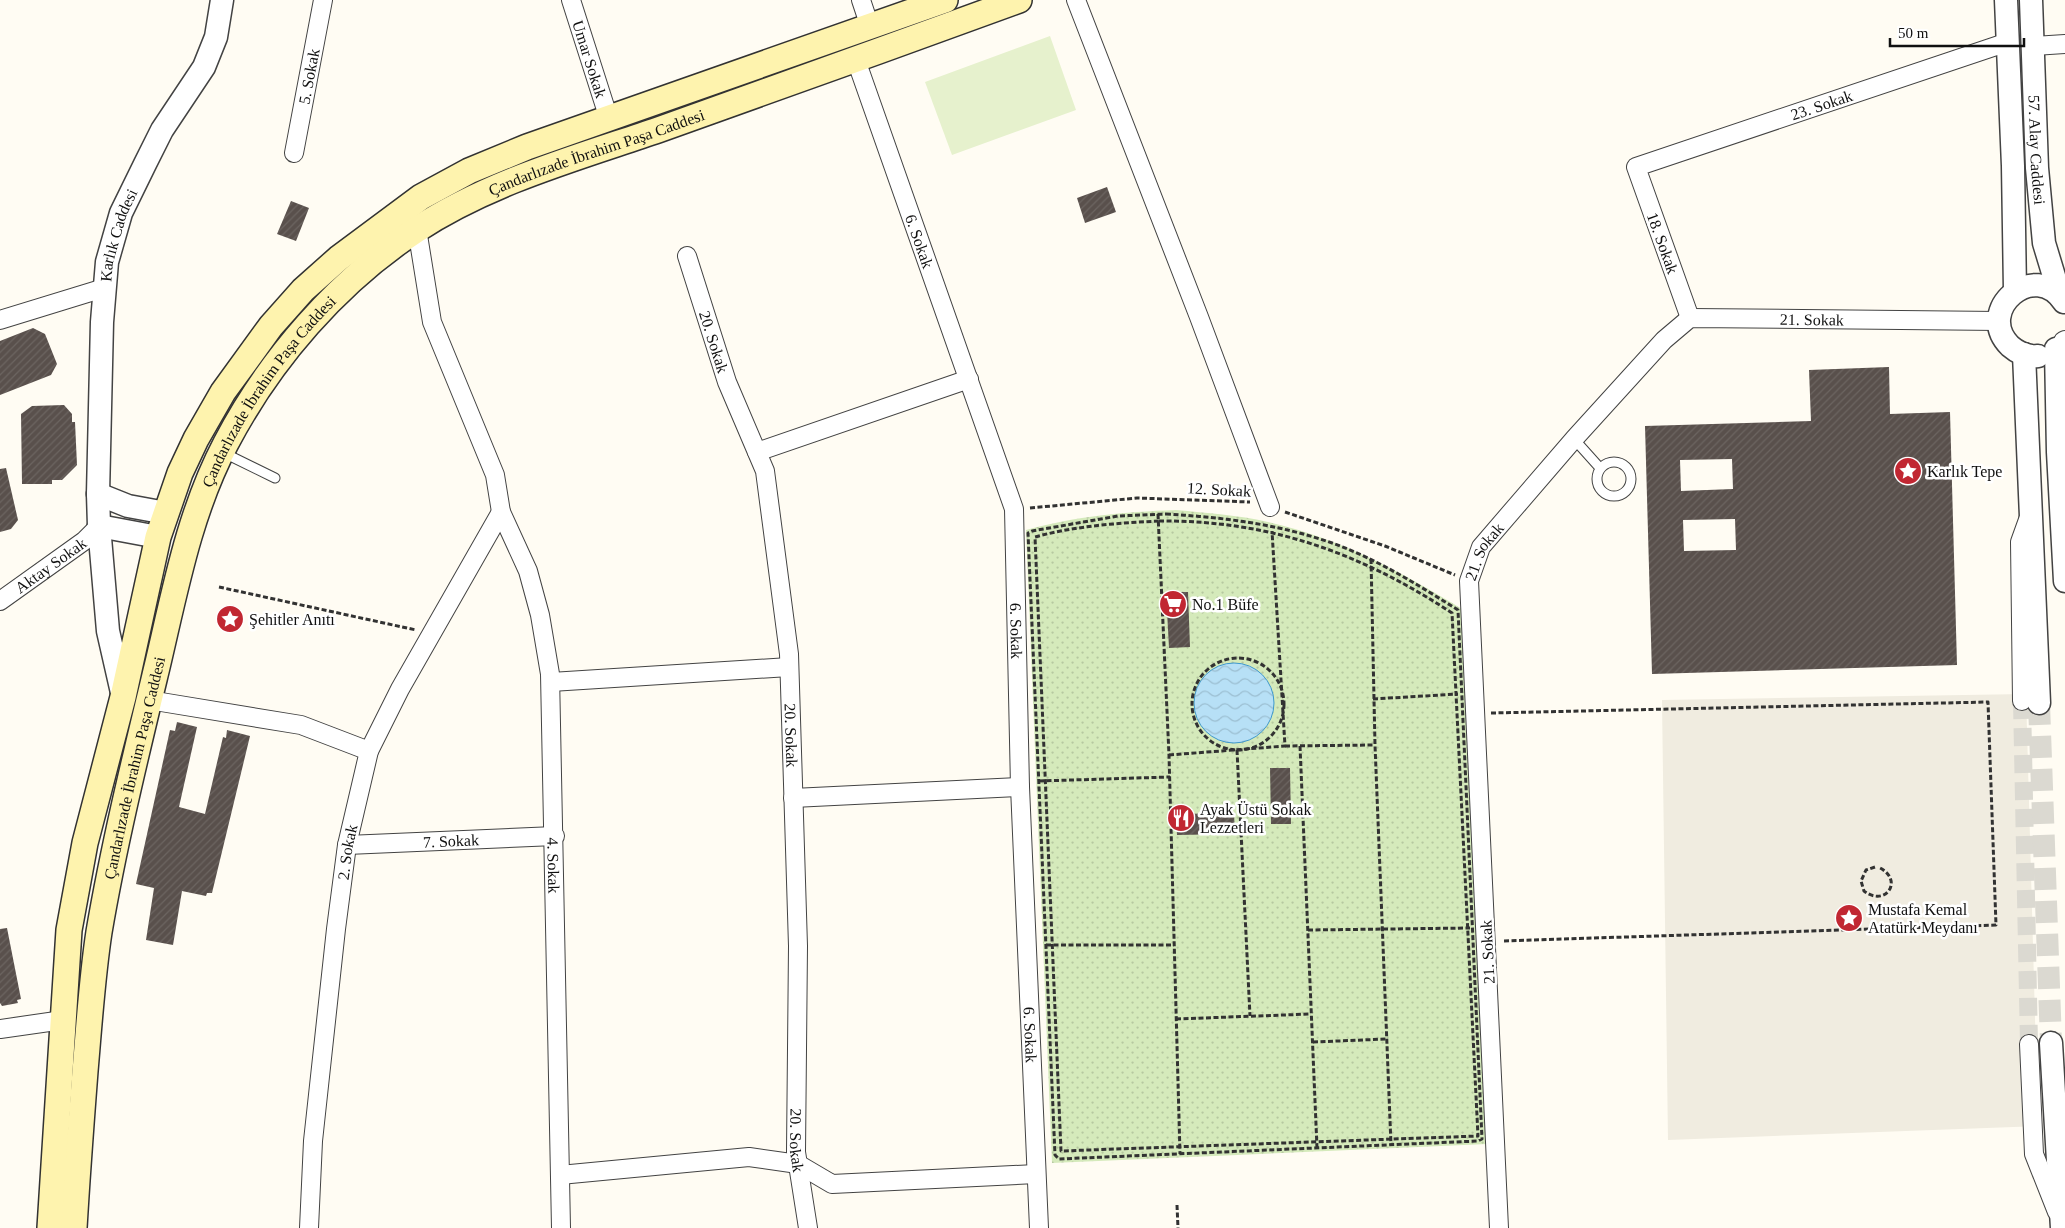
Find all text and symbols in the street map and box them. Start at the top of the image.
scale bar [1890,15,2024,47]
street label: Umar Sokak [569,18,610,100]
text: 50 m [1898,25,1929,41]
street label: 5. Sokak [295,47,323,106]
street label: 23. Sokak [1789,87,1855,123]
street label: 57. Alay Caddesi [2025,95,2048,206]
street label: Çandarlızade İbrahim Paşa Caddesi [486,106,707,200]
street label: Karlık Caddesi [97,186,141,282]
street label: 18. Sokak [1644,210,1681,276]
street label: 6. Sokak [902,212,937,271]
street label: Çandarlızade İbrahim Paşa Caddesi [199,292,339,490]
street label: 20. Sokak [696,309,732,375]
street label: 21. Sokak [1780,311,1844,328]
place icon: Karlık Tepe [1893,456,1923,486]
place label: Karlık Tepe [1927,463,2002,481]
street label: 12. Sokak [1187,479,1251,500]
street label: 21. Sokak [1462,520,1507,583]
street label: Aktay Sokak [12,534,90,596]
supermarket icon: No.1 Büfe [1158,589,1188,619]
place label: No.1 Büfe [1192,596,1259,613]
street label: 6. Sokak [1007,603,1025,659]
place icon: Şehitler Anıtı [215,604,245,634]
place label: Şehitler Anıtı [249,611,335,629]
street label: Çandarlızade İbrahim Paşa Caddesi [101,654,168,881]
street label: 20. Sokak [782,703,800,768]
place label: Ayak Üstü Sokak Lezzetleri [1200,801,1311,836]
restaurant icon: Ayak Üstü Sokak Lezzetleri [1166,803,1196,833]
street label: 2. Sokak [335,823,361,881]
street label: 7. Sokak [423,831,479,851]
street label: 4. Sokak [544,837,562,894]
place label: Mustafa Kemal Atatürk Meydanı [1868,901,1978,937]
place icon: Mustafa Kemal Atatürk Meydanı [1834,903,1864,933]
street label: 21. Sokak [1477,920,1498,984]
street label: 6. Sokak [1020,1006,1040,1063]
street label: 20. Sokak [787,1108,807,1173]

